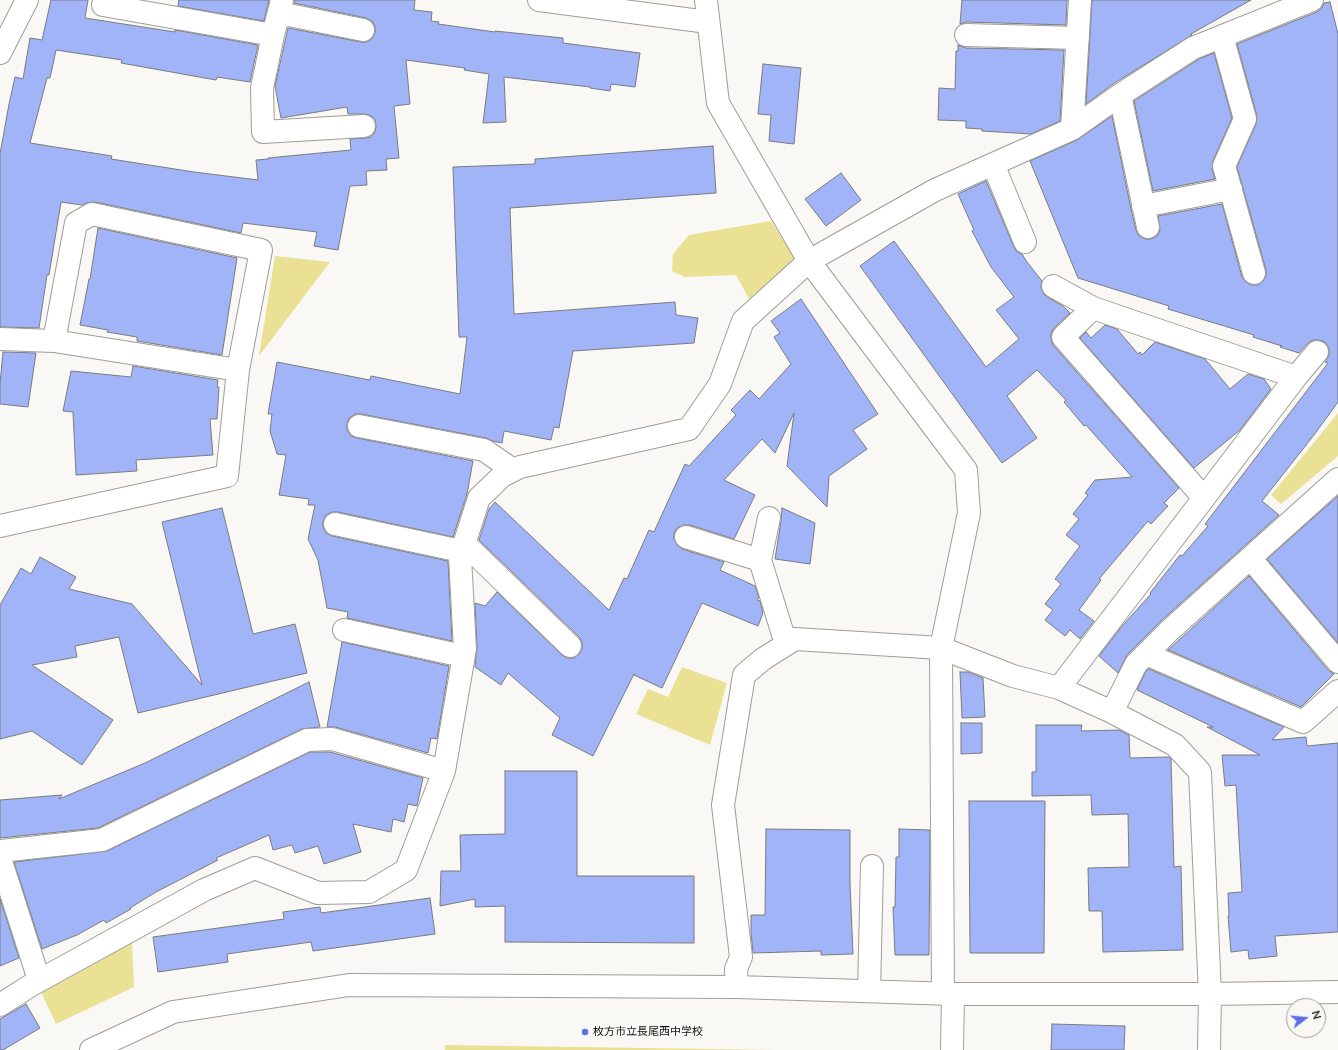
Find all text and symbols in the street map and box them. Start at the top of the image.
north arrow [1286,998,1326,1038]
text: N [1309,1009,1324,1021]
place label: 枚方市立長尾西中学校 [593,1025,703,1039]
marker: 枚方市立長尾西中学校 [580,1027,590,1037]

